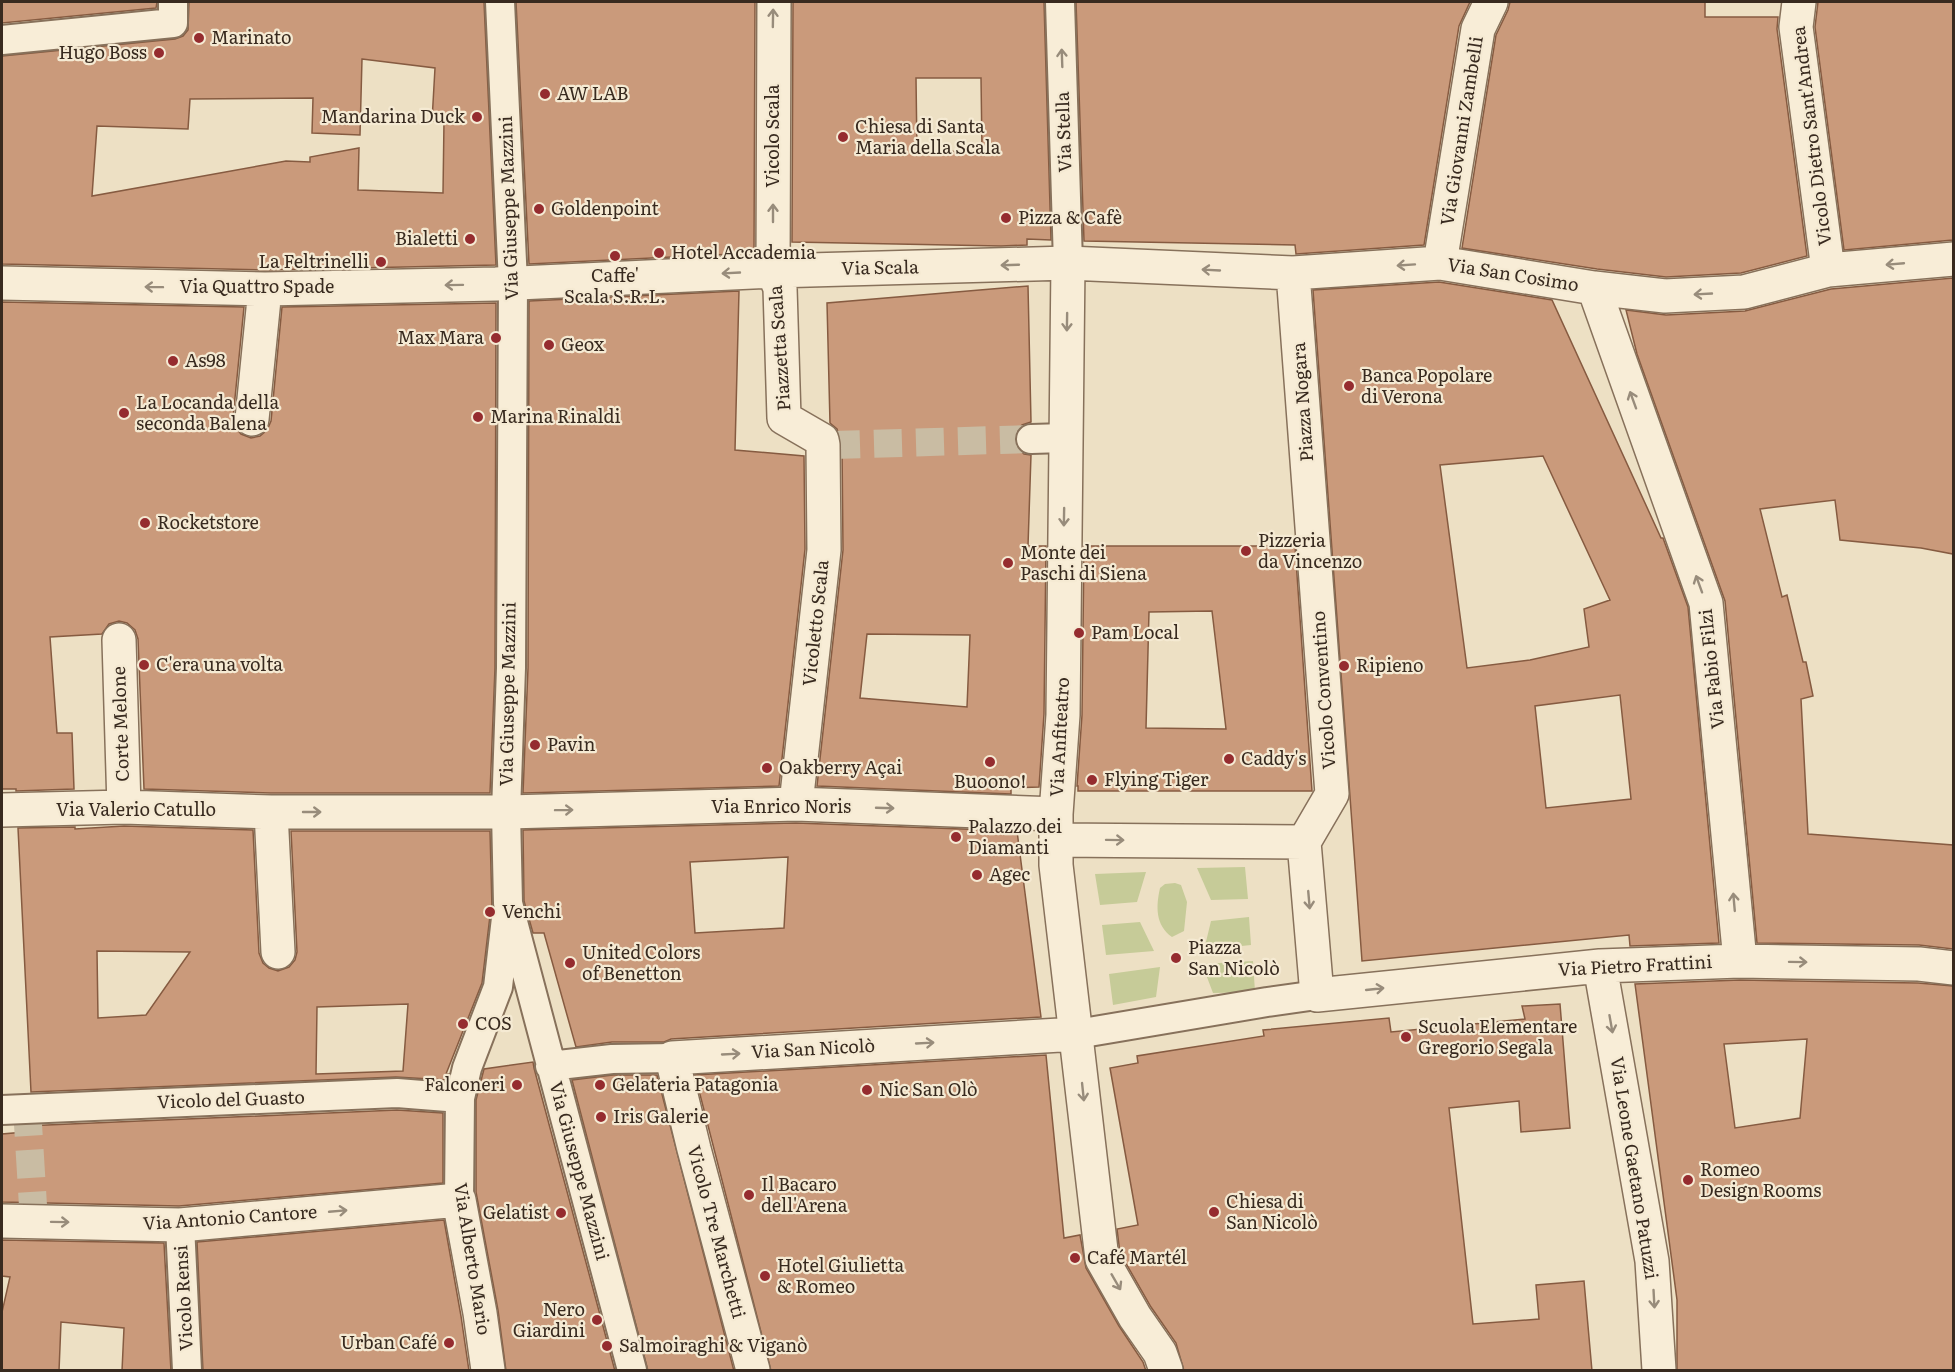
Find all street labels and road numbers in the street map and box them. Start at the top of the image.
street label: Vicolo Dietro Sant'Andrea [1784,25,1837,247]
street label: Via Giovanni Zambelli [1432,34,1489,227]
street label: Vicolo Scala [758,84,785,188]
street label: Via Stella [1048,91,1077,173]
street label: Via Giuseppe Mazzini [491,115,524,301]
street label: Via San Cosimo [1446,250,1581,297]
street label: Via Scala [841,252,919,281]
street label: Via Quattro Spade [180,272,334,299]
street label: Piazzetta Scala [761,284,796,412]
street label: Piazza Nogara [1284,341,1319,463]
street label: Vicoletto Scala [794,558,835,687]
street label: Via Giuseppe Mazzini [491,602,522,786]
street label: Via Fabio Filzi [1691,608,1730,731]
street label: Vicolo Conventino [1304,610,1342,770]
street label: Corte Melone [104,666,135,782]
street label: Via Anfiteatro [1042,676,1075,798]
street label: Via Enrico Noris [711,792,851,819]
street label: Via Valerio Catullo [56,795,216,822]
street label: Via Pietro Frattini [1557,947,1713,982]
street label: Via San Nicolò [750,1031,876,1064]
street label: Via Leone Gaetano Patuzzi [1605,1055,1666,1281]
street label: Via Giuseppe Mazzini [544,1078,617,1263]
street label: Vicolo del Guasto [157,1082,305,1115]
street label: Vicolo Tre Marchetti [681,1142,754,1321]
street label: Via Alberto Mario [448,1181,499,1337]
street label: Via Antonio Cantore [142,1197,318,1236]
street label: Vicolo Rensi [166,1245,199,1352]

